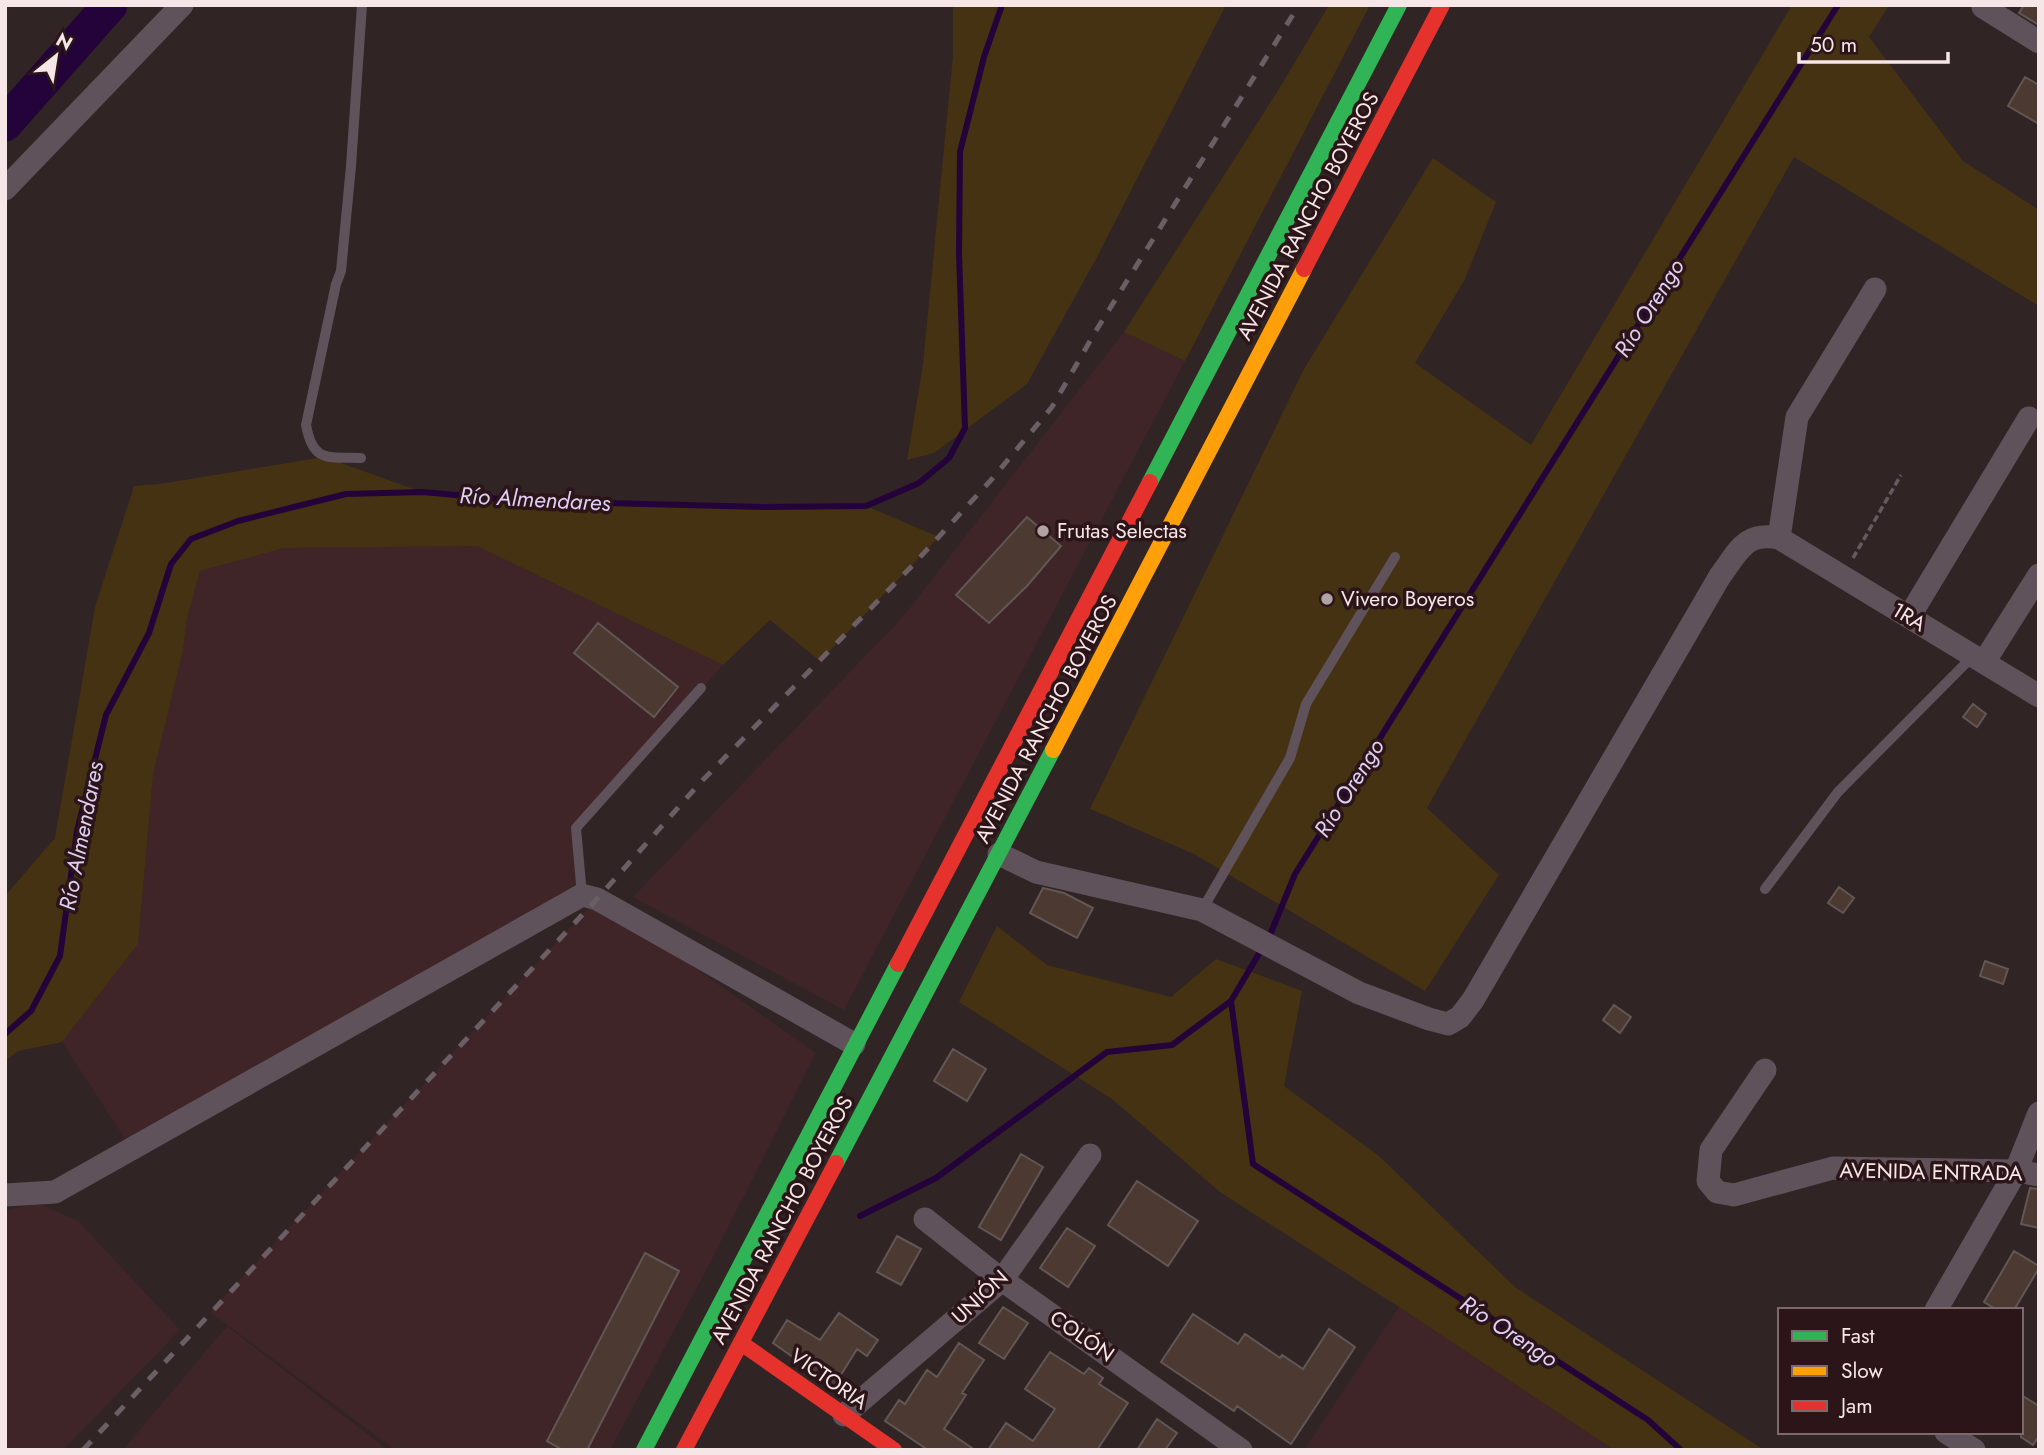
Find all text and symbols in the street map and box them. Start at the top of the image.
north arrow [21,21,91,91]
scale bar [1799,21,1948,65]
text: N [51,26,78,57]
text: 50 m [1810,30,1857,60]
street label: AVENIDA RANCHO BOYEROS [1230,86,1386,346]
water label: Río Orengo [1605,251,1693,364]
water label: Río Almendares [459,478,612,520]
place label: Frutas Selectas [1057,516,1187,546]
marker: Frutas Selectas [1035,523,1051,539]
place label: Vivero Boyeros [1341,584,1474,614]
street label: AVENIDA RANCHO BOYEROS [968,589,1124,849]
marker: Vivero Boyeros [1319,591,1335,607]
street label: 1RA [1886,595,1932,639]
water label: Río Orengo [1305,731,1393,844]
water label: Río Almendares [50,758,112,913]
street label: AVENIDA RANCHO BOYEROS [704,1090,860,1350]
street label: AVENIDA ENTRADA [1839,1155,2023,1189]
street label: UNIÓN [945,1263,1015,1331]
water label: Río Orengo [1453,1287,1565,1376]
street label: COLÓN [1044,1303,1120,1369]
legend [1778,1308,2023,1434]
text: Fast [1841,1321,1874,1351]
street label: VICTORIA [784,1341,874,1417]
text: Slow [1841,1356,1883,1386]
text: Jam [1838,1391,1873,1421]

